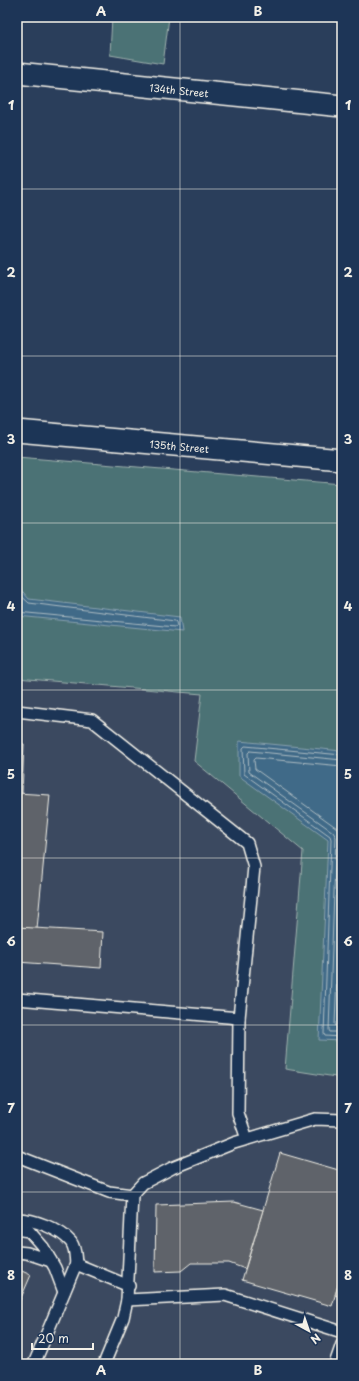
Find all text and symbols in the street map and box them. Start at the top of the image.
text: A [96,1,106,20]
text: B [254,1,263,20]
street label: 134th Street [149,79,209,100]
text: 1 [8,95,14,114]
text: 1 [345,95,351,114]
text: 2 [6,262,16,281]
text: 2 [343,262,353,281]
text: 3 [7,429,16,448]
text: 3 [344,429,353,448]
street label: 135th Street [149,435,210,456]
text: 4 [7,596,16,615]
text: 4 [344,596,353,615]
text: 5 [7,764,15,783]
text: 5 [344,764,352,783]
text: 6 [6,931,16,950]
text: 6 [343,931,353,950]
text: 7 [7,1098,15,1117]
text: 7 [344,1098,352,1117]
text: 8 [7,1265,15,1284]
text: 8 [344,1265,352,1284]
north arrow [289,1311,329,1351]
scale bar [32,1325,93,1351]
text: 20 m [38,1329,69,1347]
text: N [307,1330,325,1349]
text: A [96,1360,106,1379]
text: B [254,1360,263,1379]

